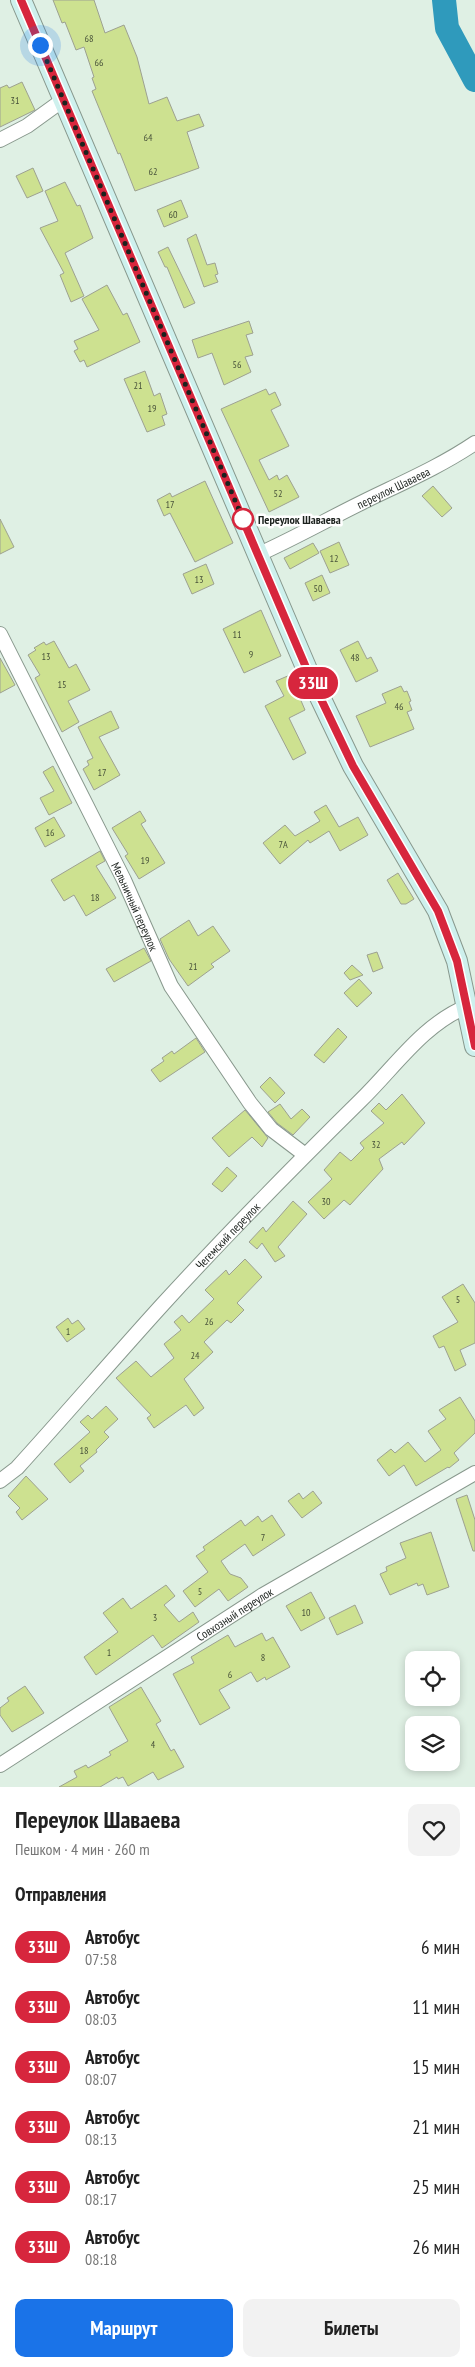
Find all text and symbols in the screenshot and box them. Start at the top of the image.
house number: 68 [85,32,94,45]
your location [28,33,53,58]
house number: 66 [95,56,104,69]
house number: 31 [11,94,20,107]
house number: 64 [144,131,153,144]
house number: 62 [149,165,158,178]
house number: 60 [169,208,178,221]
house number: 56 [233,358,242,371]
house number: 21 [134,379,143,392]
house number: 19 [148,402,157,415]
street label: переулок Шаваева [354,463,432,511]
house number: 52 [274,487,283,500]
house number: 17 [166,498,175,511]
marker: Переулок Шаваева [232,508,254,530]
place label: Переулок Шаваева [258,512,341,527]
house number: 12 [330,552,339,565]
house number: 13 [195,573,204,586]
house number: 50 [314,582,323,595]
house number: 11 [233,628,242,641]
house number: 9 [249,648,253,661]
house number: 13 [42,650,51,663]
house number: 48 [351,651,360,664]
line badge: 33Ш [284,667,342,699]
text: 33Ш [298,671,328,694]
house number: 15 [58,678,67,691]
house number: 46 [395,700,404,713]
house number: 17 [98,766,107,779]
house number: 16 [46,826,55,839]
house number: 7А [278,838,288,851]
house number: 19 [141,854,150,867]
street label: Мельничный переулок [109,859,162,953]
house number: 18 [91,891,100,904]
house number: 21 [189,960,198,973]
house number: 32 [372,1138,381,1151]
house number: 30 [322,1195,331,1208]
street label: Чегемский переулок [192,1199,263,1272]
house number: 5 [456,1293,460,1306]
house number: 26 [205,1315,214,1328]
house number: 1 [66,1325,70,1338]
house number: 24 [191,1349,200,1362]
house number: 18 [80,1444,89,1457]
house number: 7 [261,1531,265,1544]
street label: Совхозный переулок [193,1583,276,1644]
house number: 5 [198,1585,202,1598]
house number: 10 [302,1606,311,1619]
house number: 3 [153,1611,157,1624]
house number: 1 [107,1646,111,1659]
house number: 8 [261,1651,265,1664]
map controls [405,1651,460,1771]
button: locate [405,1651,460,1706]
house number: 6 [228,1668,233,1681]
button: layers [405,1716,460,1771]
house number: 4 [151,1738,156,1751]
text: Переулок Шаваева [15,1804,180,1835]
button: heart [408,1804,460,1856]
text: Пешком · 4 мин · 260 m [15,1839,150,1859]
text: Отправления [15,1882,106,1906]
text: Автобус [85,1925,140,1949]
text: 33Ш [28,1935,57,1958]
text: 6 мин [421,1935,460,1959]
text: 07:58 [85,1949,117,1969]
text: Автобус [85,1985,140,2009]
text: 33Ш [28,1995,57,2018]
text: 11 мин [412,1995,460,2019]
text: 08:03 [85,2009,117,2029]
text: Автобус [85,2045,140,2069]
text: 33Ш [28,2055,57,2078]
text: 15 мин [412,2055,460,2079]
text: 08:07 [85,2069,117,2089]
text: Автобус [85,2105,140,2129]
text: 33Ш [28,2115,57,2138]
text: 21 мин [412,2115,460,2139]
text: 08:13 [85,2129,117,2149]
text: Автобус [85,2165,140,2189]
text: 33Ш [28,2175,57,2198]
text: 25 мин [412,2175,460,2199]
text: 08:17 [85,2189,117,2209]
text: Автобус [85,2225,140,2249]
text: 33Ш [28,2235,57,2258]
text: 26 мин [412,2235,460,2259]
text: 08:18 [85,2249,117,2269]
button: Маршрут [15,2299,233,2357]
button: Билеты [243,2299,460,2357]

